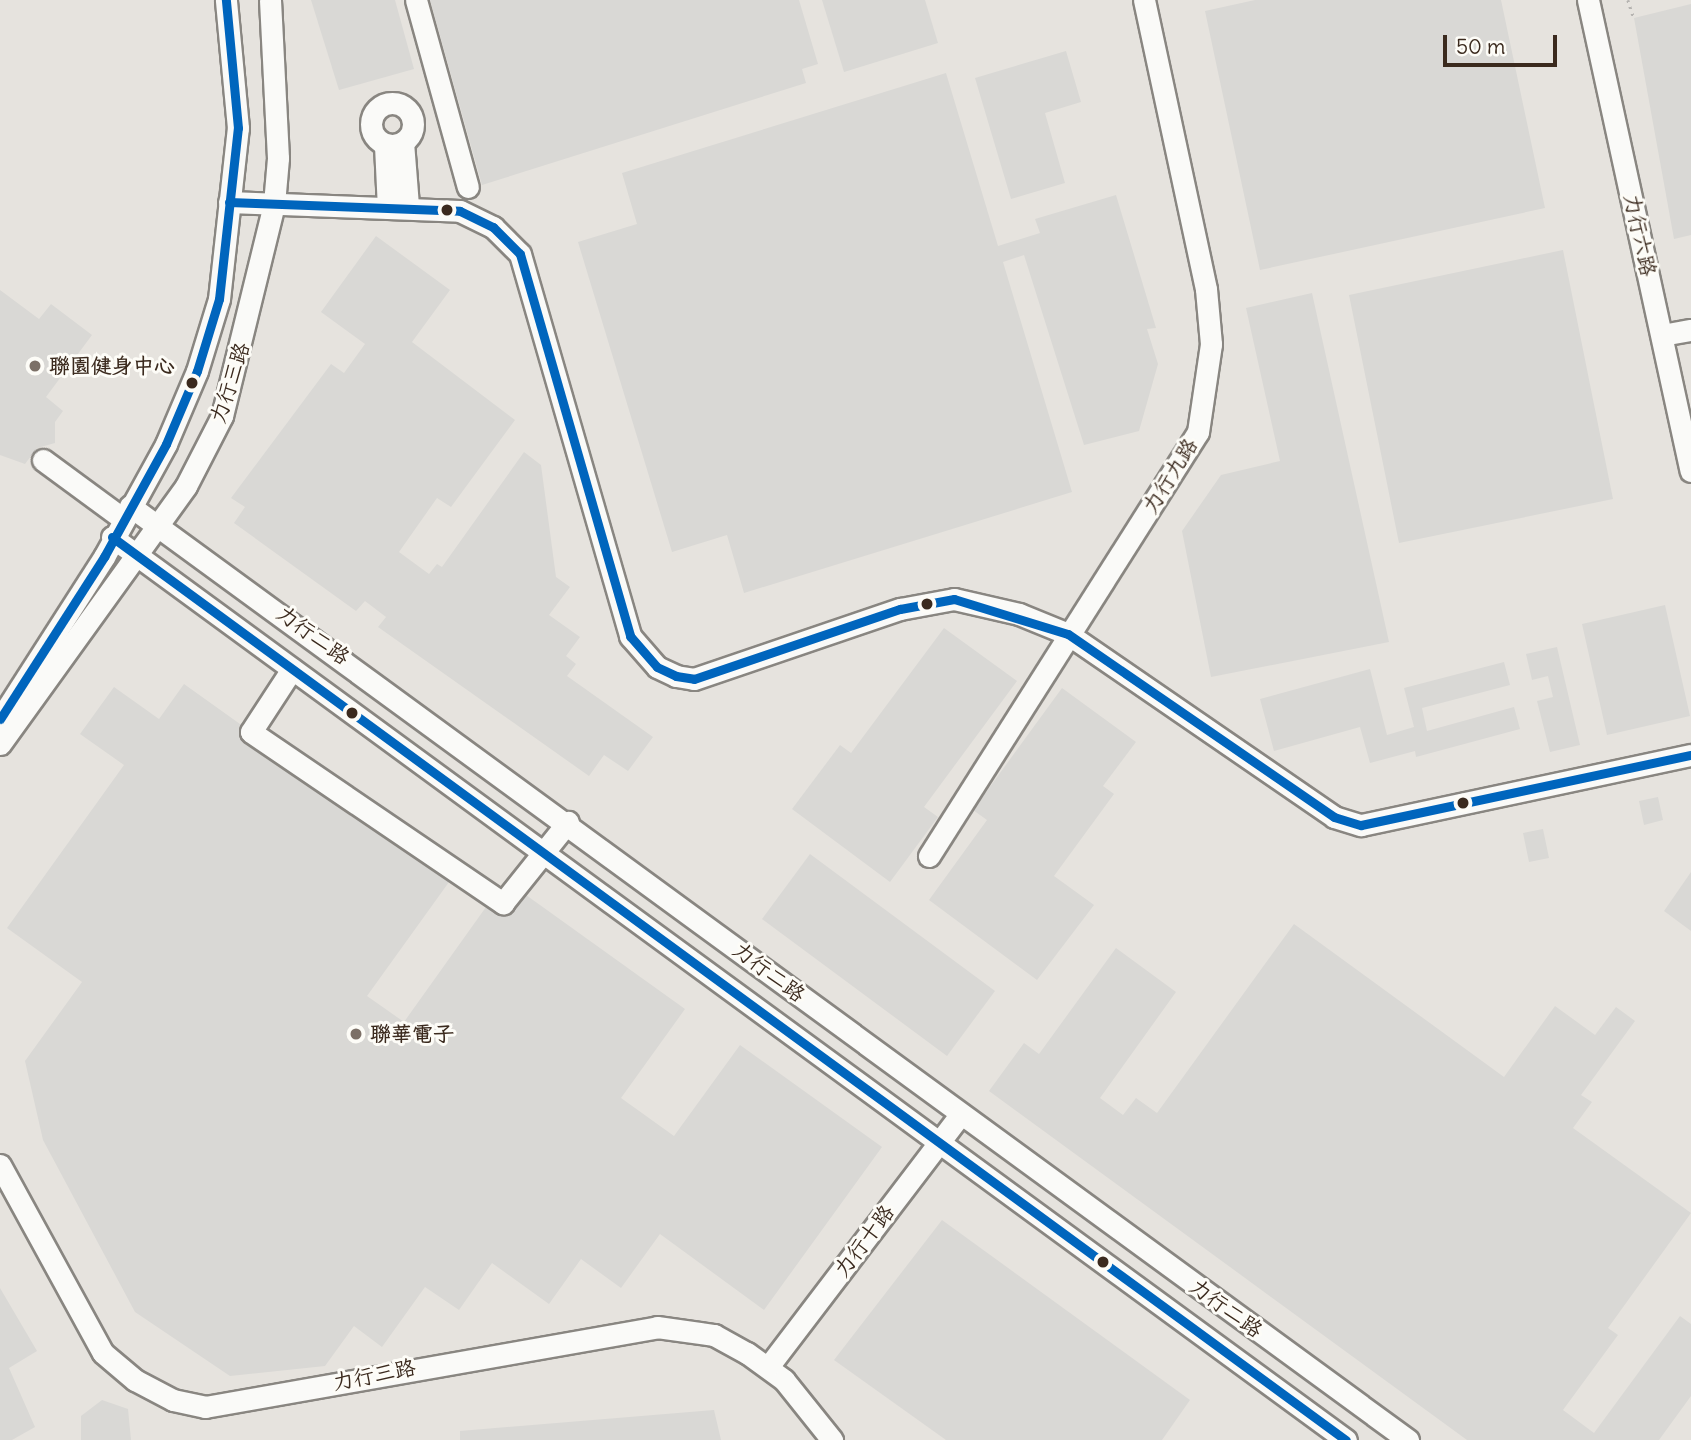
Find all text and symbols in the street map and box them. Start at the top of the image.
scale bar [1446,21,1560,65]
text: 50 m [1456,33,1505,60]
street label: 力行六路 [1619,191,1661,279]
unlabelled marker [440,203,454,217]
street label: 力行三路 [205,339,255,427]
place label: 聯園健身中心 [49,353,175,379]
marker: 聯園健身中心 [27,358,43,374]
unlabelled marker [185,376,199,390]
street label: 力行九路 [1137,434,1203,518]
unlabelled marker [920,597,934,611]
street label: 力行二路 [272,600,354,670]
unlabelled marker [345,706,359,720]
unlabelled marker [1456,796,1470,810]
street label: 力行二路 [728,937,810,1007]
place label: 聯華電子 [370,1021,454,1047]
marker: 聯華電子 [348,1026,364,1042]
street label: 力行十路 [829,1200,899,1282]
unlabelled marker [1096,1255,1110,1269]
street label: 力行二路 [1185,1273,1267,1343]
street label: 力行三路 [330,1355,418,1395]

